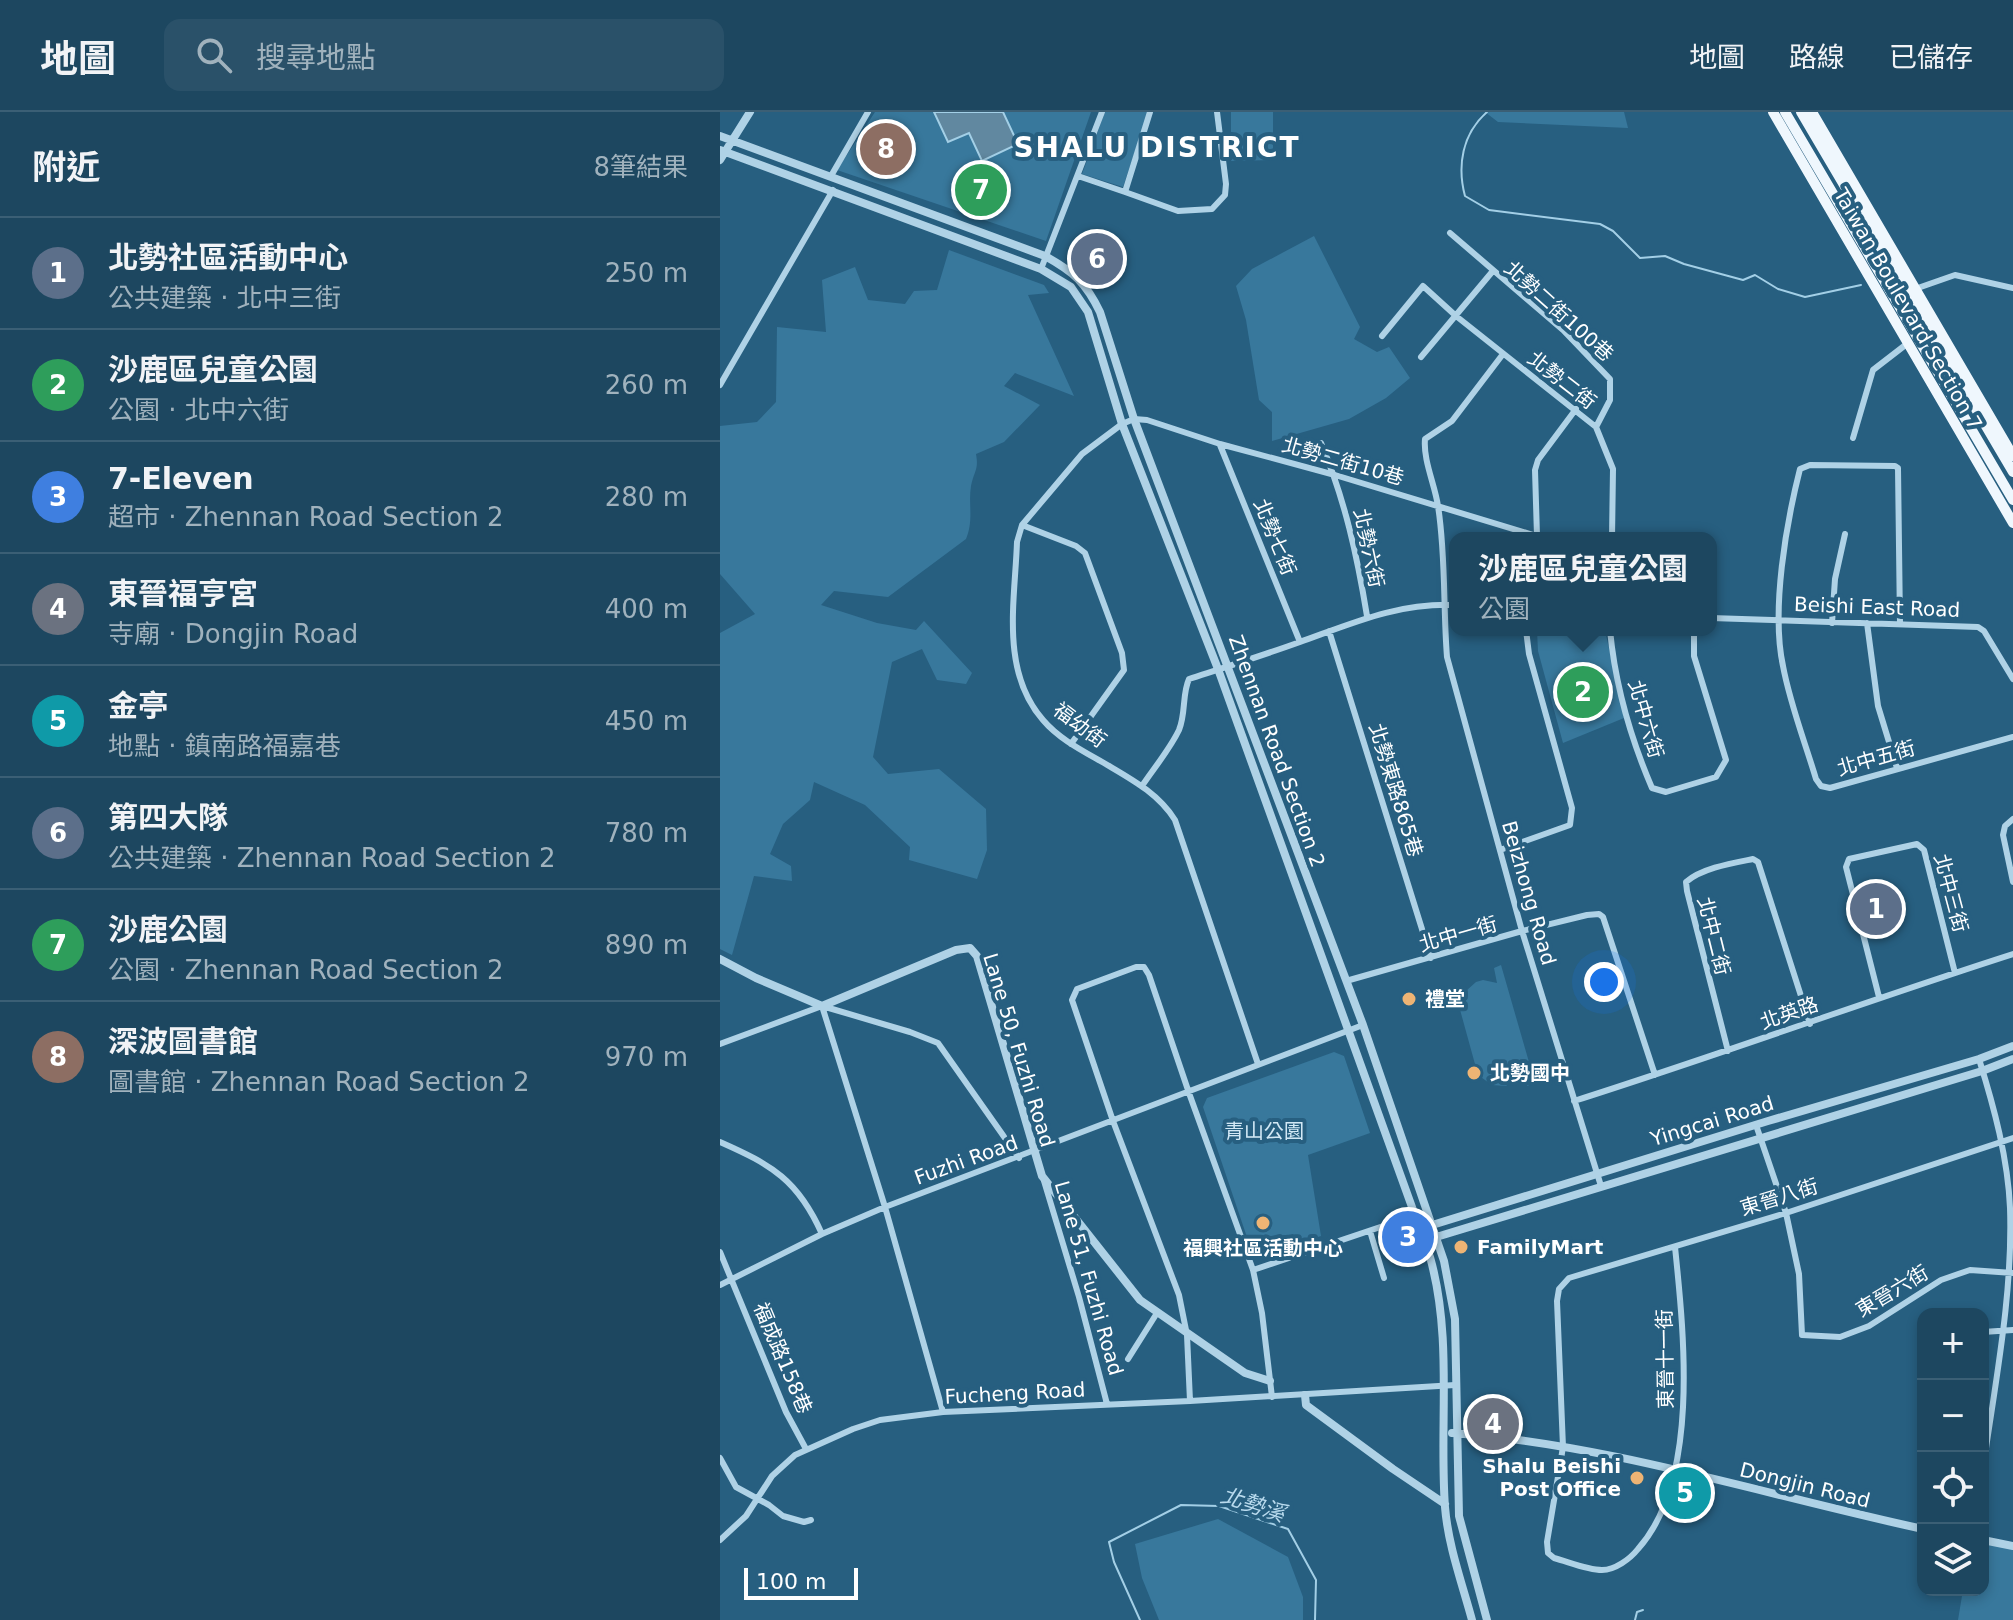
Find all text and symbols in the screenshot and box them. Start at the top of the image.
search box [164,19,724,91]
icon: search [192,33,236,77]
text: 地圖 [40,37,116,81]
text: 搜尋地點 [256,40,376,75]
text: 地圖 [1689,41,1745,74]
text: 路線 [1789,41,1845,74]
text: 已儲存 [1889,41,1973,74]
pin: 8 [860,119,912,179]
district label: SHALU DISTRICT [1013,131,1301,164]
text: 附近 [32,147,100,187]
text: 8筆結果 [593,152,688,182]
pin: 7 [955,160,1007,220]
street label: Taiwan Boulevard Section 7 [1828,183,1987,434]
pin: 6 [1071,229,1123,289]
text: 北勢社區活動中心 [108,240,348,275]
street label: 北勢二街100巷 [1500,256,1618,366]
text: 1 [49,258,67,288]
text: 250 m [605,258,688,288]
text: 公共建築 · 北中三街 [108,283,341,313]
street label: 北勢二街 [1523,346,1601,414]
text: 沙鹿區兒童公園 [108,352,318,387]
text: 2 [49,370,67,400]
text: 260 m [605,370,688,400]
text: 公園 · 北中六街 [108,395,289,425]
street label: 北勢二街10巷 [1279,432,1407,490]
text: 7-Eleven [108,461,254,496]
text: 3 [49,482,67,512]
text: 280 m [605,482,688,512]
street label: 北勢七街 [1249,495,1301,579]
text: 超市 · Zhennan Road Section 2 [108,502,504,532]
street label: 北勢六街 [1349,506,1389,590]
popup [1449,532,1717,636]
text: 沙鹿區兒童公園 [1478,551,1688,586]
text: 東晉福亨宮 [108,576,258,611]
street label: Beishi East Road [1793,592,1961,622]
text: 4 [49,594,67,624]
text: 400 m [605,594,688,624]
text: 公園 [1478,594,1530,624]
text: 寺廟 · Dongjin Road [108,619,358,649]
street label: Zhennan Road Section 2 [1224,632,1330,870]
pin: 2 [1557,662,1609,722]
street label: 北中六街 [1623,677,1669,761]
text: 金亭 [108,688,168,723]
street label: 福幼街 [1049,697,1111,753]
text: 5 [49,706,67,736]
text: 450 m [605,706,688,736]
street label: 北勢東路865巷 [1364,720,1428,860]
text: 地點 · 鎮南路福嘉巷 [108,731,341,761]
street label: 北中五街 [1834,735,1918,781]
text: 第四大隊 [108,800,228,835]
text: 6 [49,818,67,848]
text: 780 m [605,818,688,848]
street label: Beizhong Road [1497,818,1561,968]
text: 公共建築 · Zhennan Road Section 2 [108,843,556,873]
street label: 北中三街 [1929,851,1973,935]
pin: 1 [1850,879,1902,939]
street label: 北中二街 [1693,894,1735,978]
street label: 北中一街 [1416,911,1500,957]
text: 沙鹿公園 [108,912,228,947]
text: 7 [49,930,67,960]
text: 890 m [605,930,688,960]
street label: Lane 50, Fuzhi Road [978,950,1060,1150]
text: 公園 · Zhennan Road Section 2 [108,955,504,985]
your location [1584,962,1624,1002]
place label: 禮堂 [1425,987,1465,1011]
marker: 禮堂 [1400,990,1418,1008]
street label: 北英路 [1757,992,1821,1034]
text: 深波圖書館 [108,1024,258,1059]
text: 8 [49,1042,67,1072]
text: 970 m [605,1042,688,1072]
place label: 北勢國中 [1490,1061,1570,1085]
marker: 北勢國中 [1465,1064,1483,1082]
text: 圖書館 · Zhennan Road Section 2 [108,1067,530,1097]
street label: Yingcai Road [1646,1091,1777,1151]
park label: 青山公園 [1224,1119,1304,1143]
street label: Fuzhi Road [911,1130,1021,1190]
street label: 東晉八街 [1737,1174,1821,1220]
street label: Lane 51, Fuzhi Road [1050,1178,1128,1378]
pin: 3 [1382,1207,1434,1267]
marker: 福興社區活動中心 [1254,1214,1272,1232]
place label: FamilyMart [1477,1235,1604,1259]
place label: 福興社區活動中心 [1183,1236,1343,1260]
marker: FamilyMart [1452,1238,1470,1256]
street label: 東晉六街 [1852,1260,1932,1322]
street label: 福成路158巷 [749,1299,817,1417]
map controls [1917,1308,1989,1596]
button: + [1917,1308,1989,1380]
street label: 東晉十一街 [1652,1309,1678,1409]
street label: Fucheng Road [944,1377,1086,1409]
button: − [1917,1380,1989,1452]
pin: 4 [1467,1394,1519,1454]
button: locate [1917,1452,1989,1524]
place label: Shalu Beishi Post Office [1482,1454,1621,1501]
street label: Dongjin Road [1737,1457,1873,1513]
pin: 5 [1659,1463,1711,1523]
marker: Shalu Beishi Post Office [1628,1469,1646,1487]
water label: 北勢溪 [1218,1482,1291,1527]
button: layers [1917,1524,1989,1596]
scale bar [744,1564,858,1600]
text: 100 m [756,1569,826,1594]

